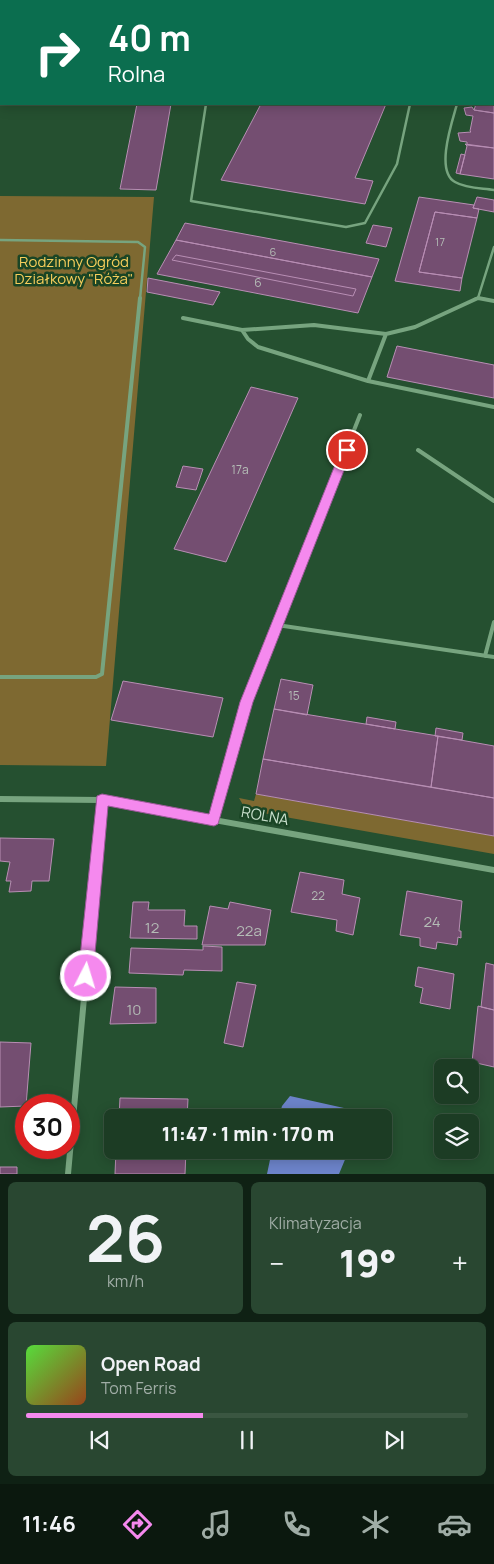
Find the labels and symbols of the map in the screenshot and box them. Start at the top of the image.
house number: 17 [435,234,445,249]
house number: 6 [270,244,277,259]
park label: Rodzinny Ogród Działkowy "Róża" [14,251,134,289]
house number: 6 [254,274,262,291]
pin [326,429,368,471]
house number: 17a [231,461,249,478]
house number: 15 [288,687,300,704]
street label: ROLNA [240,801,291,830]
house number: 22 [311,887,325,904]
house number: 24 [423,911,441,932]
house number: 12 [145,917,159,938]
house number: 22a [236,920,262,941]
position arrow [59,949,111,1001]
house number: 10 [127,999,142,1020]
speed limit sign: 30 [15,1094,80,1159]

